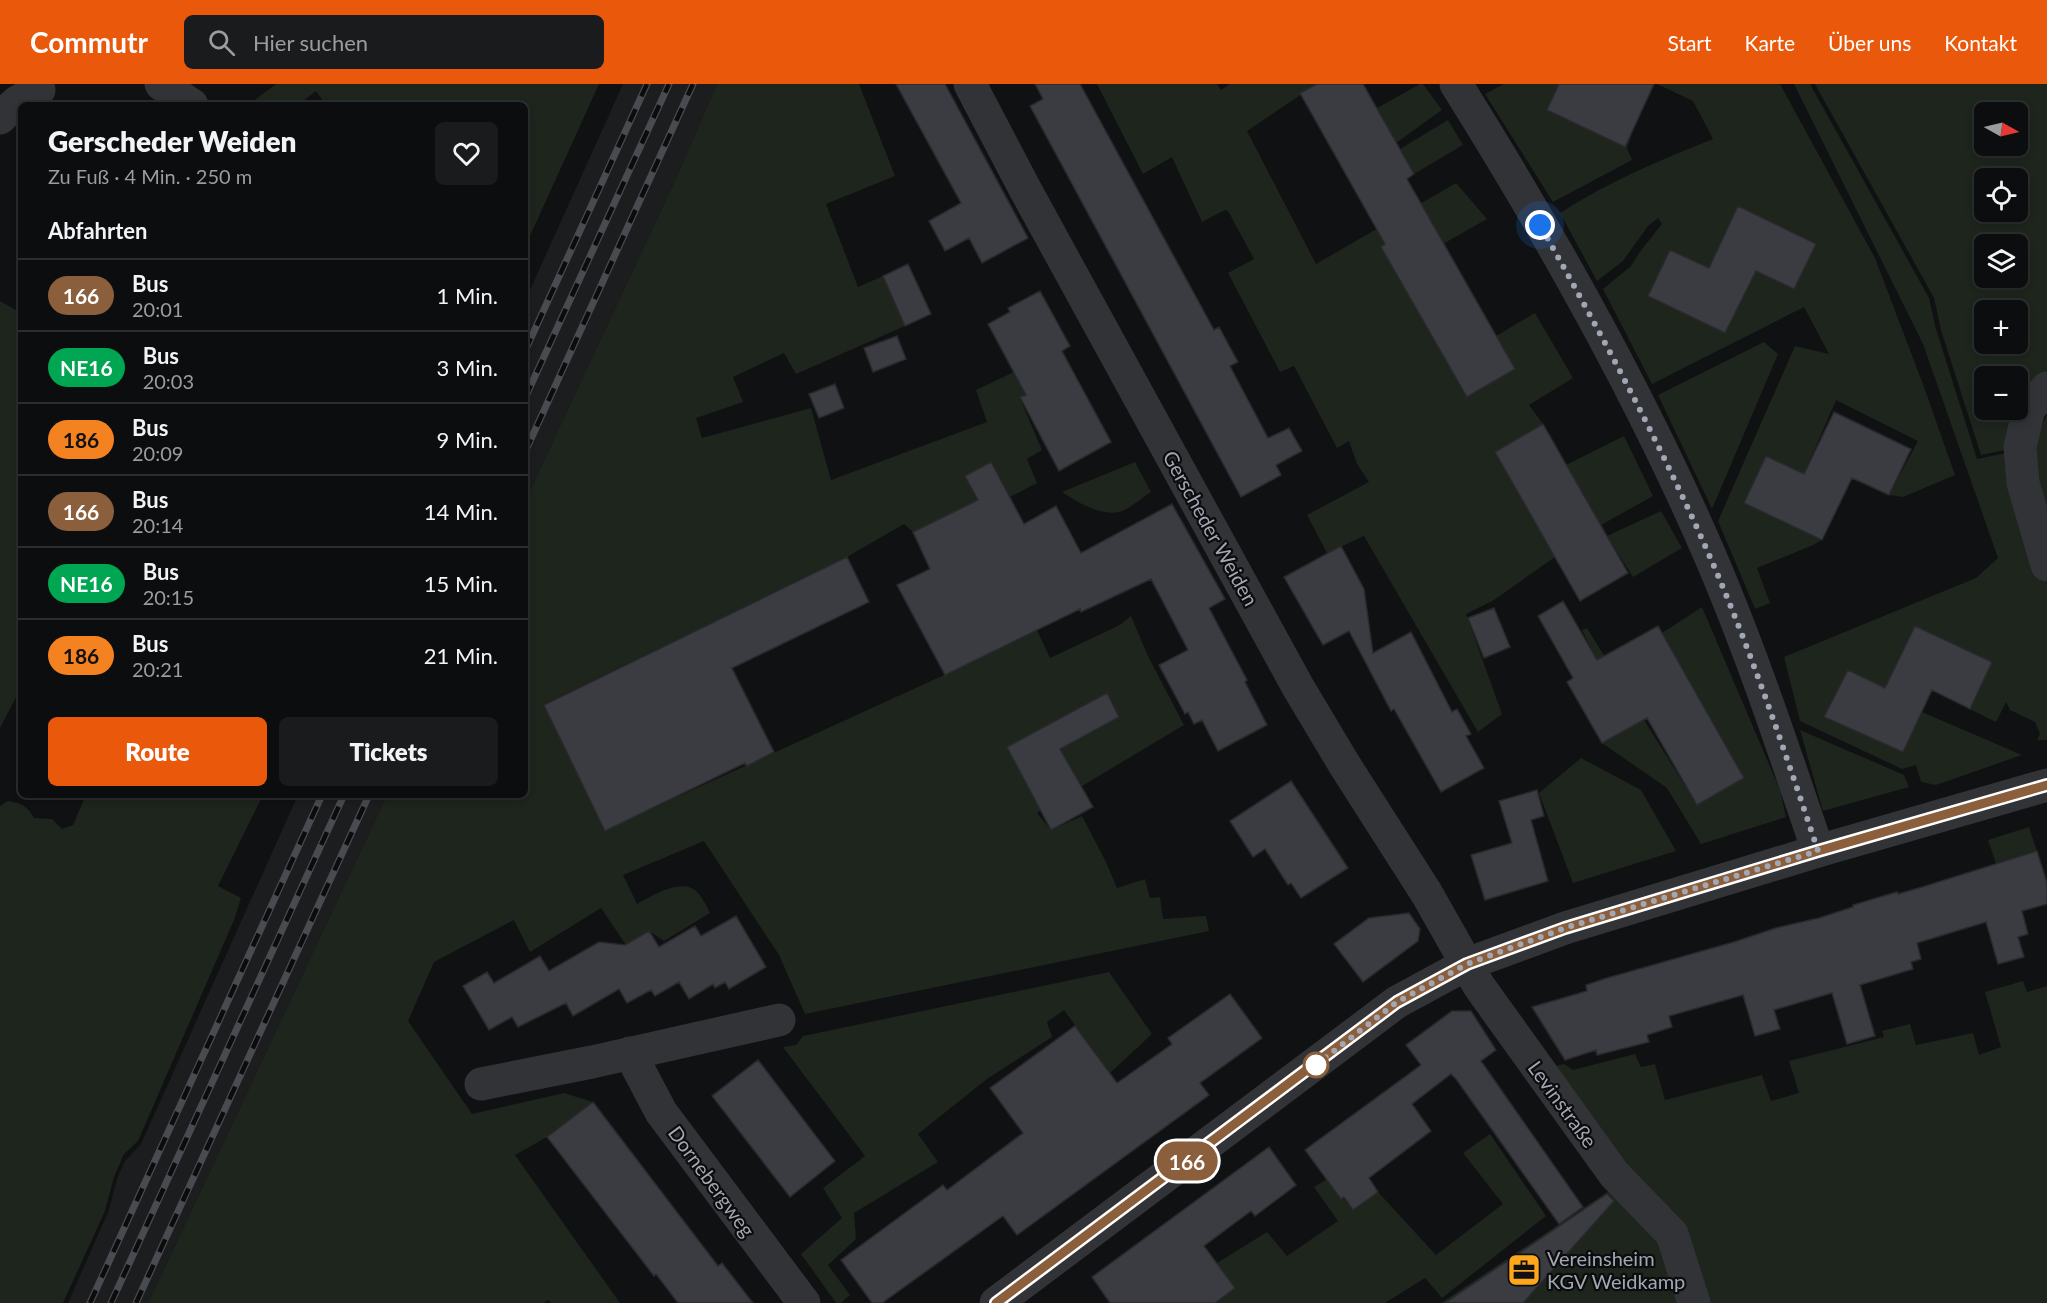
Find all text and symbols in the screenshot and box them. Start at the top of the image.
search box [184,15,604,69]
text: Commutr [30,25,148,59]
icon: search [205,26,238,59]
text: Hier suchen [253,29,368,56]
text: Start [1667,30,1712,55]
text: Karte [1745,30,1795,55]
text: Über uns [1828,30,1911,55]
text: Kontakt [1944,30,2017,55]
north arrow [1974,102,2028,156]
map controls [1974,102,2028,420]
button: heart [435,122,498,185]
text: Gerscheder Weiden [48,124,296,158]
text: Zu Fuß · 4 Min. · 250 m [48,164,252,188]
button: locate [1974,168,2028,222]
your location [1525,210,1555,240]
text: Abfahrten [48,217,147,244]
button: layers [1974,234,2028,288]
text: Bus [132,270,168,297]
text: 1 Min. [437,282,498,309]
text: 166 [63,283,99,308]
text: 20:01 [132,297,183,321]
button: + [1974,300,2028,354]
text: Bus [143,342,179,369]
text: 3 Min. [437,354,498,381]
text: NE16 [60,355,113,380]
button: − [1974,366,2028,420]
text: 20:03 [143,369,194,393]
text: Bus [132,414,168,441]
text: 9 Min. [437,426,498,453]
text: 186 [63,427,99,452]
text: 20:09 [132,441,183,465]
street label: Gerscheder Weiden [1158,446,1264,610]
text: Bus [132,486,168,513]
text: 14 Min. [424,498,498,525]
text: 166 [63,499,99,524]
text: 20:14 [132,513,183,537]
text: Bus [143,558,179,585]
text: 15 Min. [424,570,498,597]
text: NE16 [60,571,113,596]
text: 20:15 [143,585,194,609]
text: Bus [132,630,168,657]
text: 21 Min. [424,642,498,669]
text: 186 [63,643,99,668]
text: 20:21 [132,657,183,681]
button: Route [48,717,267,786]
button: Tickets [279,717,498,786]
unlabelled marker [1303,1052,1329,1078]
street label: Levinstraße [1524,1056,1602,1152]
street label: Dornebergweg [664,1121,760,1241]
line badge: 166 [1152,1142,1222,1180]
text: 166 [1169,1149,1205,1174]
place label: Vereinsheim KGV Weidkamp [1547,1246,1685,1293]
office icon: Vereinsheim KGV Weidkamp [1506,1252,1542,1288]

